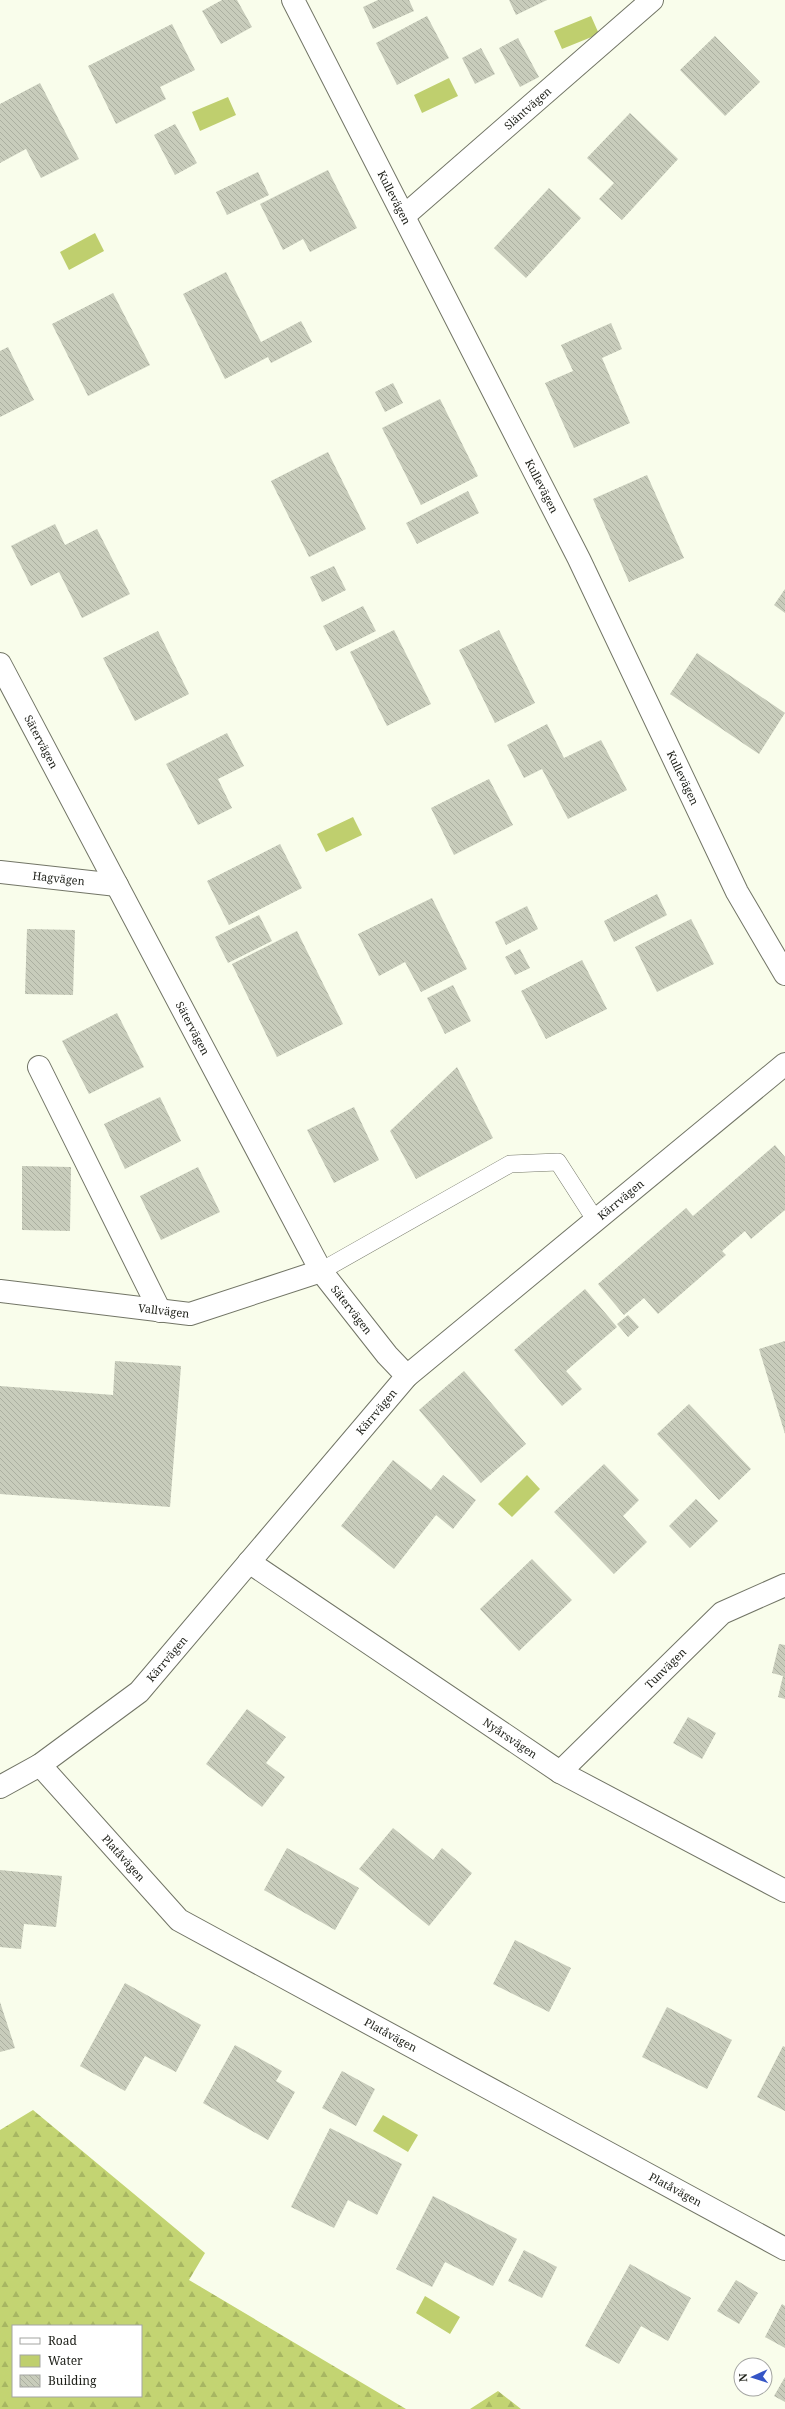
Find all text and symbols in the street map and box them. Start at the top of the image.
street label: Släntvägen [501,83,554,133]
street label: Kullevägen [375,168,415,227]
street label: Kullevägen [522,456,562,515]
street label: Sätervägen [21,712,62,771]
street label: Kullevägen [664,748,703,807]
street label: Hagvägen [32,868,86,888]
street label: Sätervägen [173,999,213,1057]
street label: Kärrvägen [594,1176,647,1223]
street label: Sätervägen [328,1282,376,1337]
street label: Vallvägen [137,1300,190,1321]
street label: Kärrvägen [352,1385,400,1438]
street label: Kärrvägen [143,1632,190,1685]
street label: Tunvägen [641,1644,689,1692]
street label: Nyårsvägen [480,1714,540,1762]
street label: Platåvägen [99,1831,149,1884]
street label: Platåvägen [362,2014,420,2055]
street label: Platåvägen [647,2169,705,2209]
legend [12,2325,142,2397]
text: Road [48,2332,78,2349]
text: Water [48,2352,83,2369]
north arrow [733,2357,773,2397]
text: Building [48,2372,97,2389]
text: N [735,2372,750,2382]

